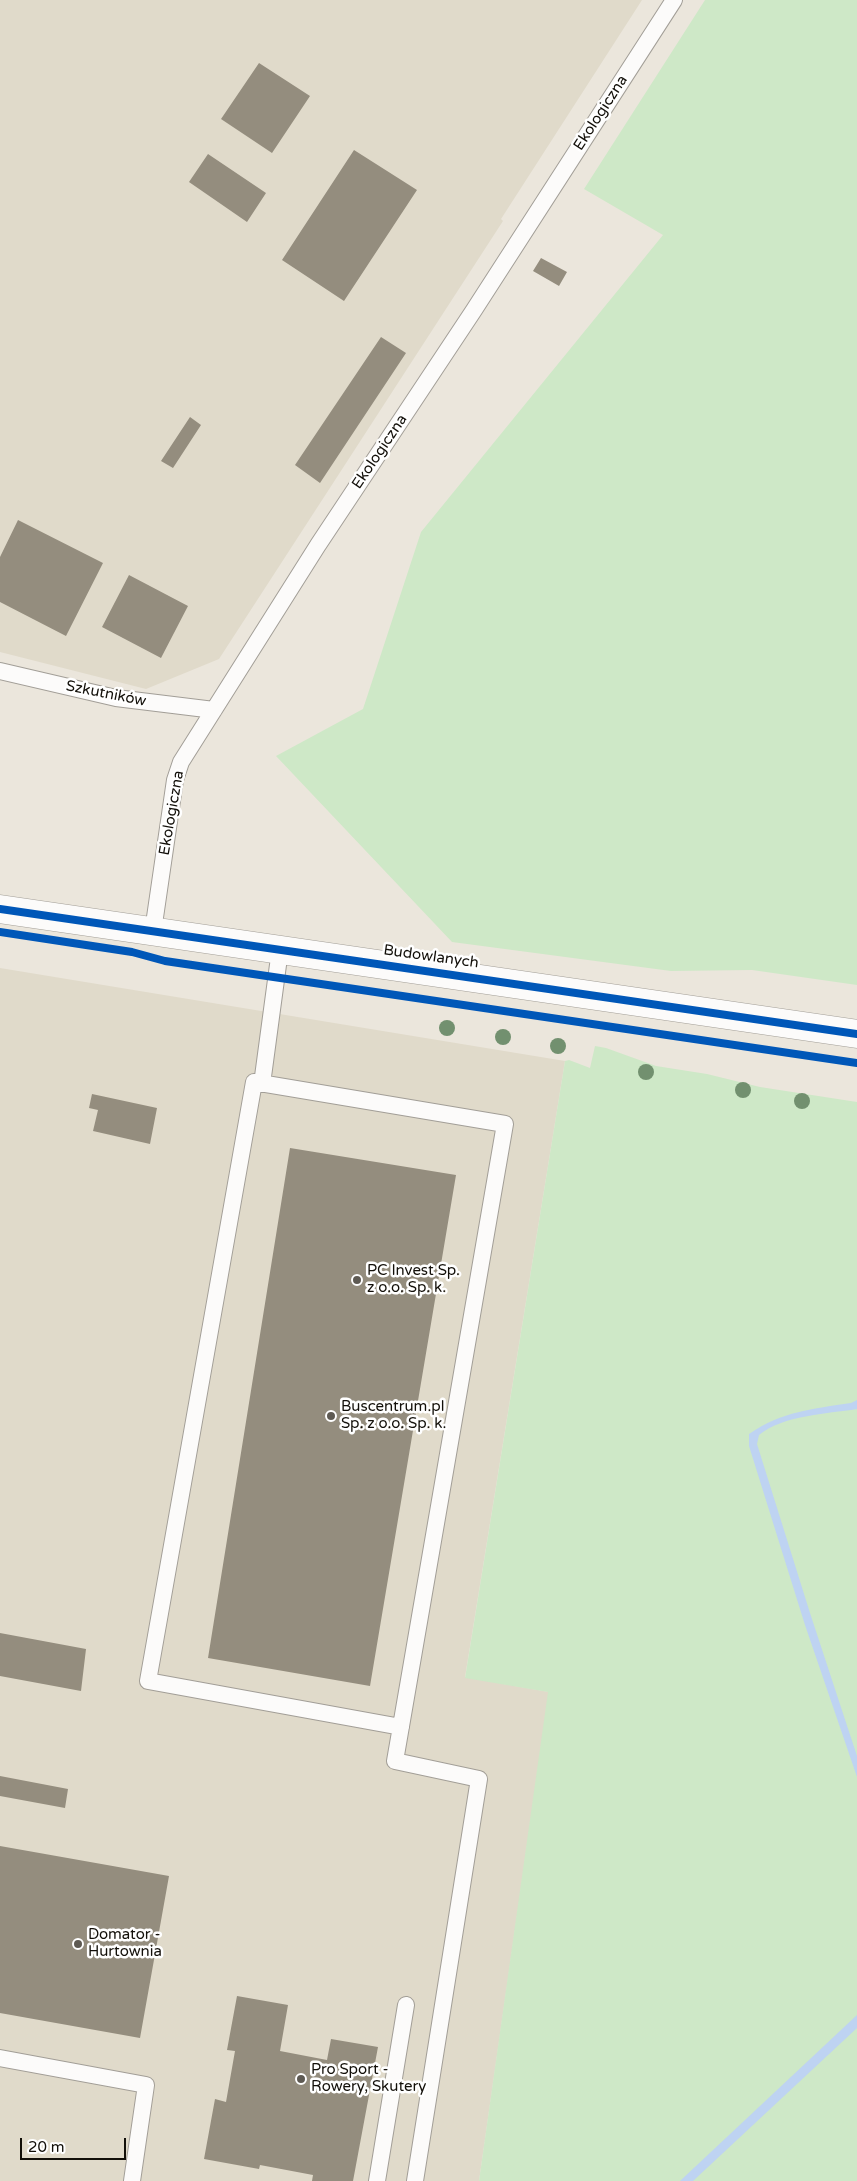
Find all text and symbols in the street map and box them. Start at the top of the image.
street label: Ekologiczna [570,72,632,154]
street label: Ekologiczna [349,411,411,493]
street label: Szkutników [64,677,148,711]
street label: Ekologiczna [156,769,188,857]
street label: Budowlanych [382,941,480,973]
place label: PC Invest Sp. z o.o. Sp. k. [367,1262,460,1297]
marker: PC Invest Sp. z o.o. Sp. k. [351,1274,363,1286]
place label: Buscentrum.pl Sp. z o.o. Sp. k. [341,1398,446,1433]
marker: Buscentrum.pl Sp. z o.o. Sp. k. [325,1410,337,1422]
place label: Domator - Hurtownia [88,1926,162,1961]
marker: Domator - Hurtownia [72,1938,84,1950]
place label: Pro Sport - Rowery, Skutery [311,2061,426,2096]
marker: Pro Sport - Rowery, Skutery [295,2073,307,2085]
scale bar [22,2128,129,2160]
text: 20 m [28,2138,65,2156]

